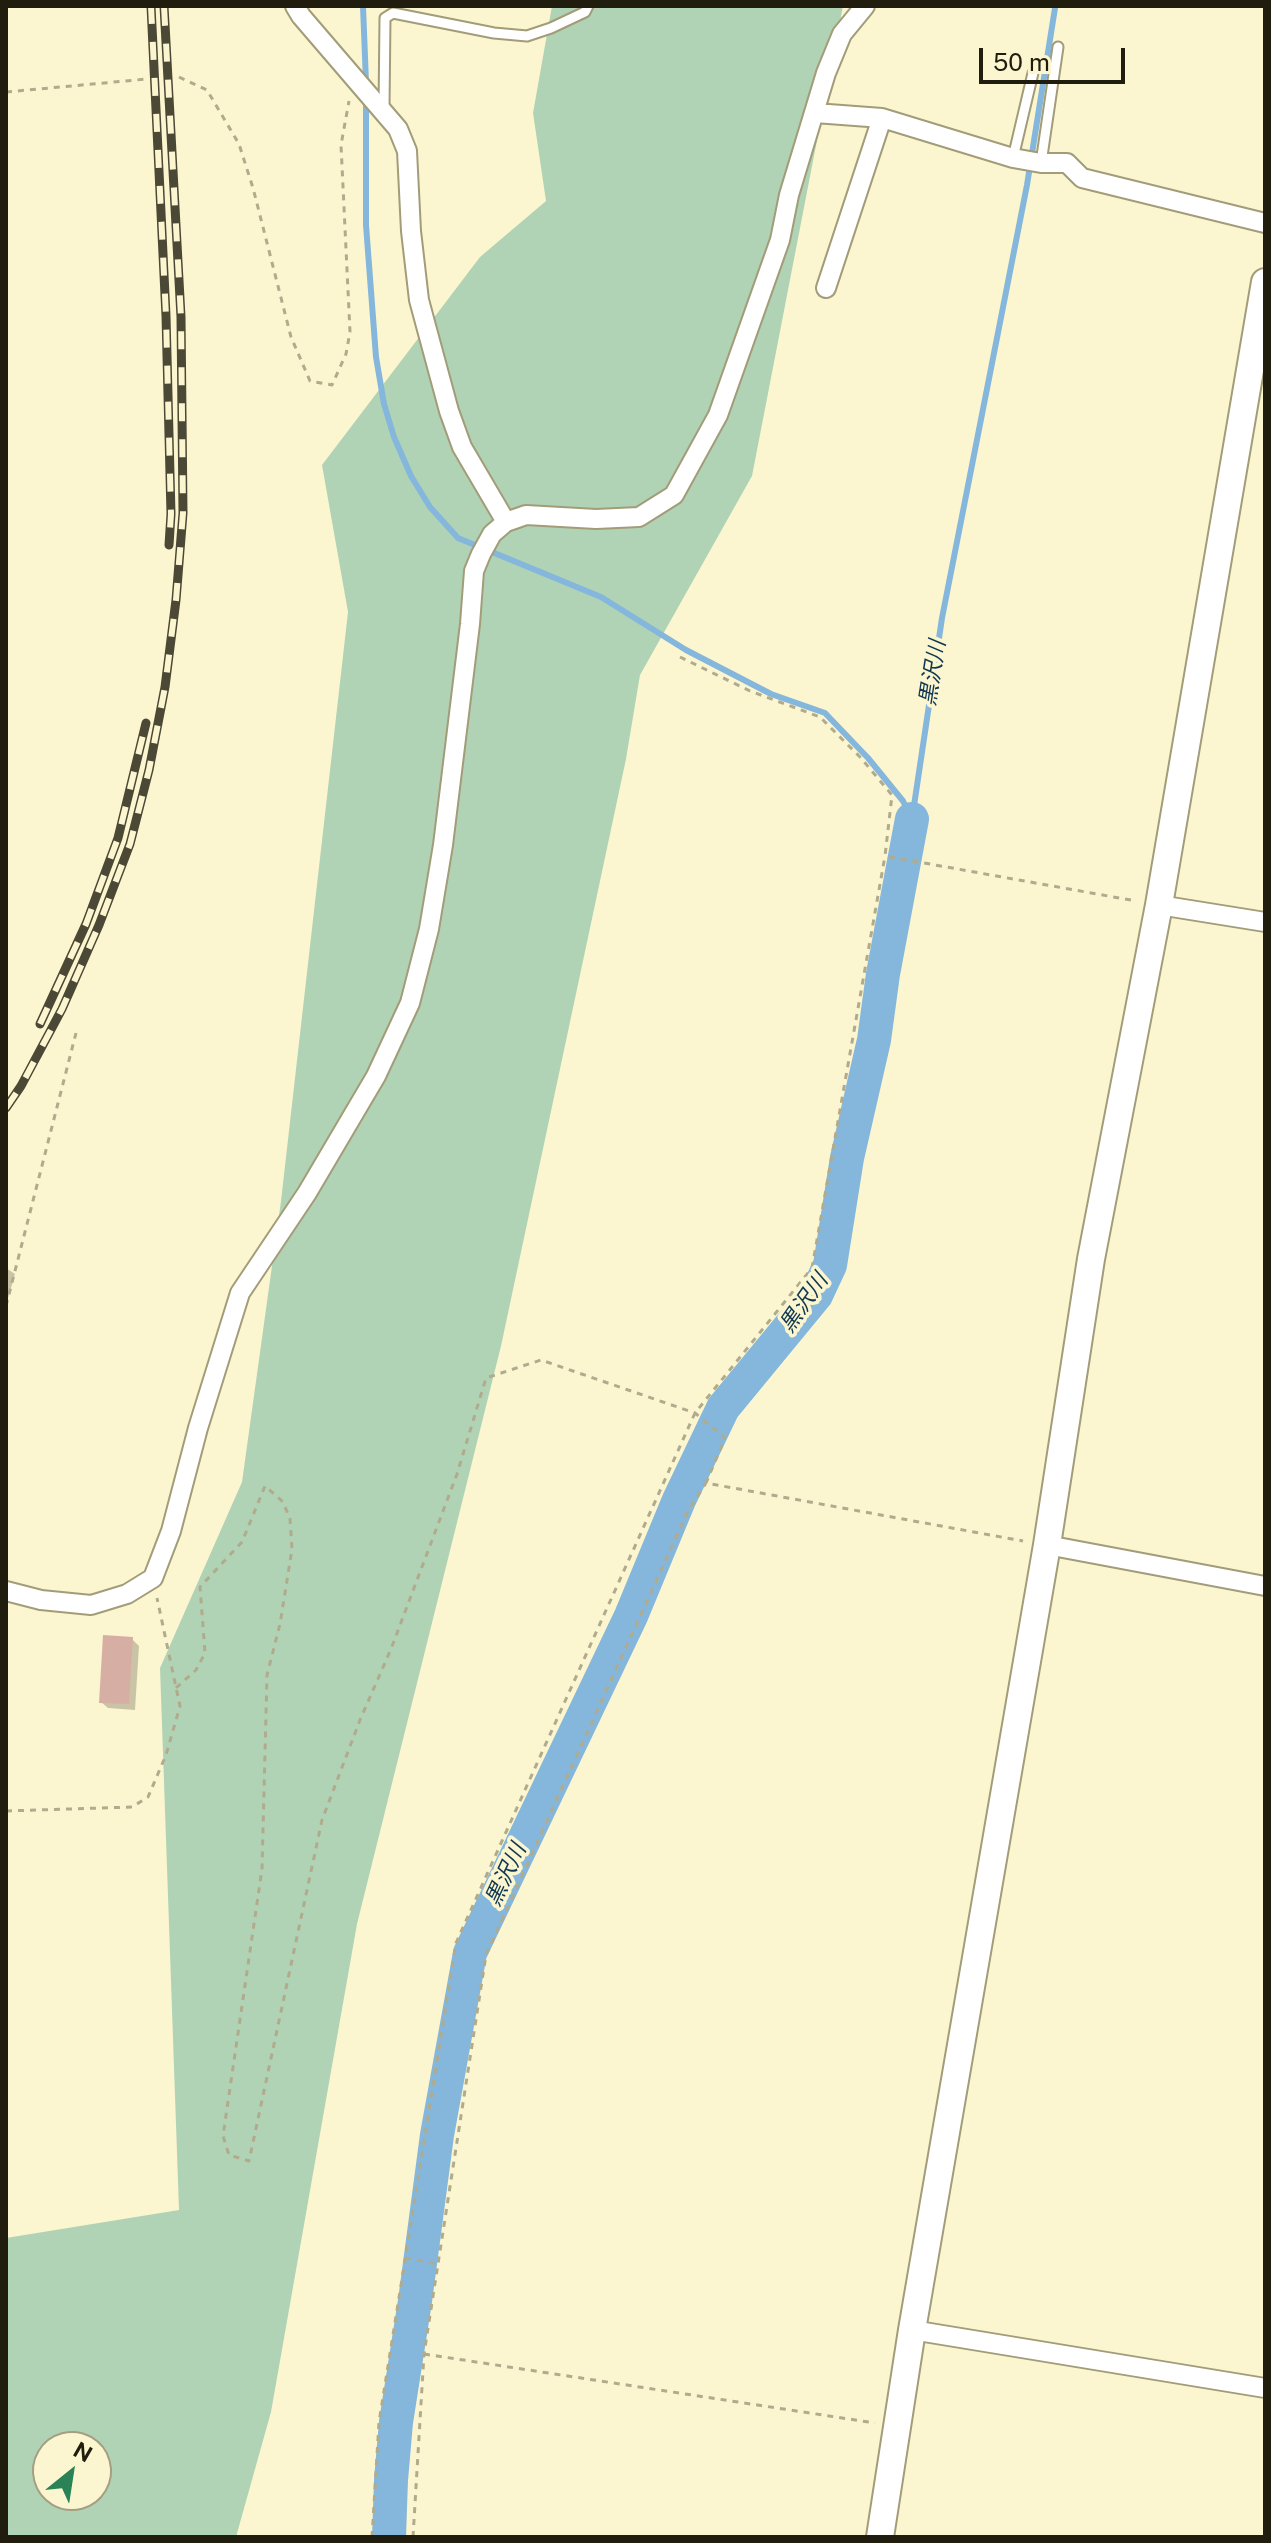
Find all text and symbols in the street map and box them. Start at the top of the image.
scale bar [983,32,1129,82]
text: 50 m [993,48,1050,76]
water label: 黒沢川 [915,638,951,708]
water label: 黒沢川 [774,1268,834,1338]
water label: 黒沢川 [480,1840,532,1910]
north arrow [32,2431,112,2511]
text: N [69,2436,97,2468]

